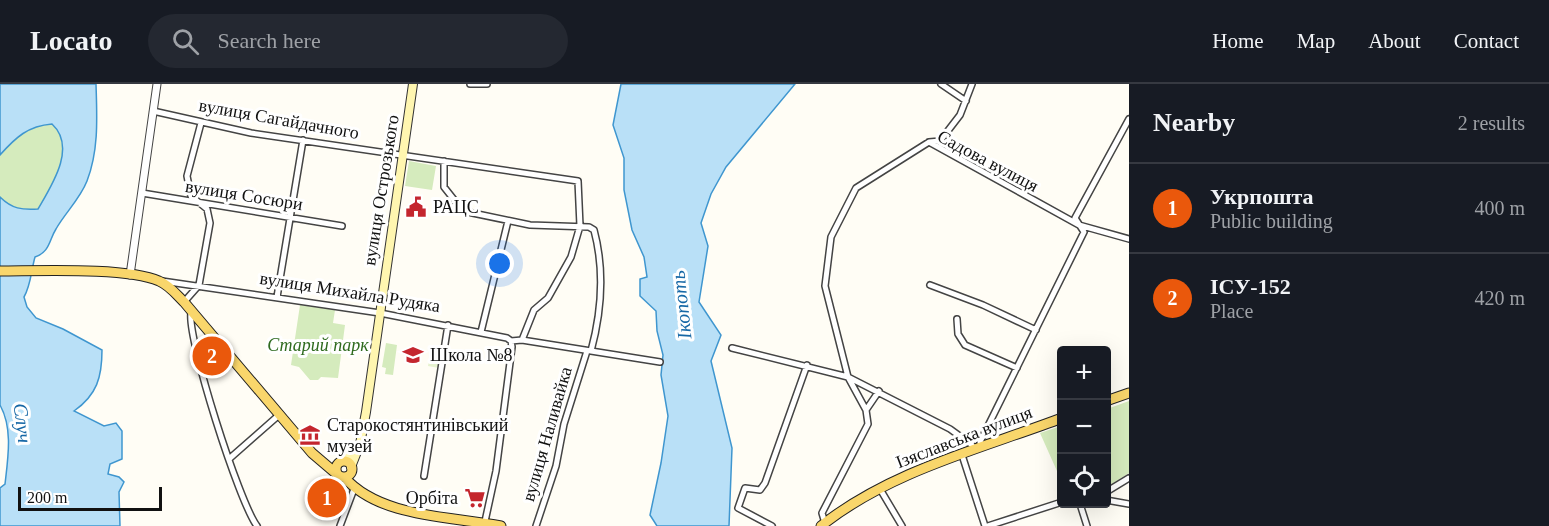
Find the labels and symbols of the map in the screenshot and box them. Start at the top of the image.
street label: вулиця Сагайдачного [197,95,361,143]
street label: вулиця Острозького [359,113,403,267]
street label: Садова вулиця [934,126,1042,196]
street label: вулиця Сосюри [184,176,305,214]
public building icon: РАЦС [404,195,428,219]
place label: РАЦС [433,197,479,217]
your location [485,249,514,278]
street label: вулиця Михайла Рудяка [258,268,442,316]
water label: Ікопоть [666,270,696,341]
pin: 2 [192,334,232,378]
park label: Старий парк [267,335,369,355]
school or university icon: Школа №8 [401,343,425,367]
place label: Школа №8 [430,345,512,365]
street label: вулиця Наливайка [518,364,576,504]
water label: Случ [9,402,36,444]
street label: Ізяславська вулиця [893,402,1035,472]
place label: Старокостянтинівський музей [327,415,509,456]
museum icon: Старокостянтинівський музей [298,423,322,447]
pin: 1 [308,476,346,520]
scale bar [18,484,162,512]
supermarket icon: Орбіта [463,486,487,510]
place label: Орбіта [406,488,458,508]

